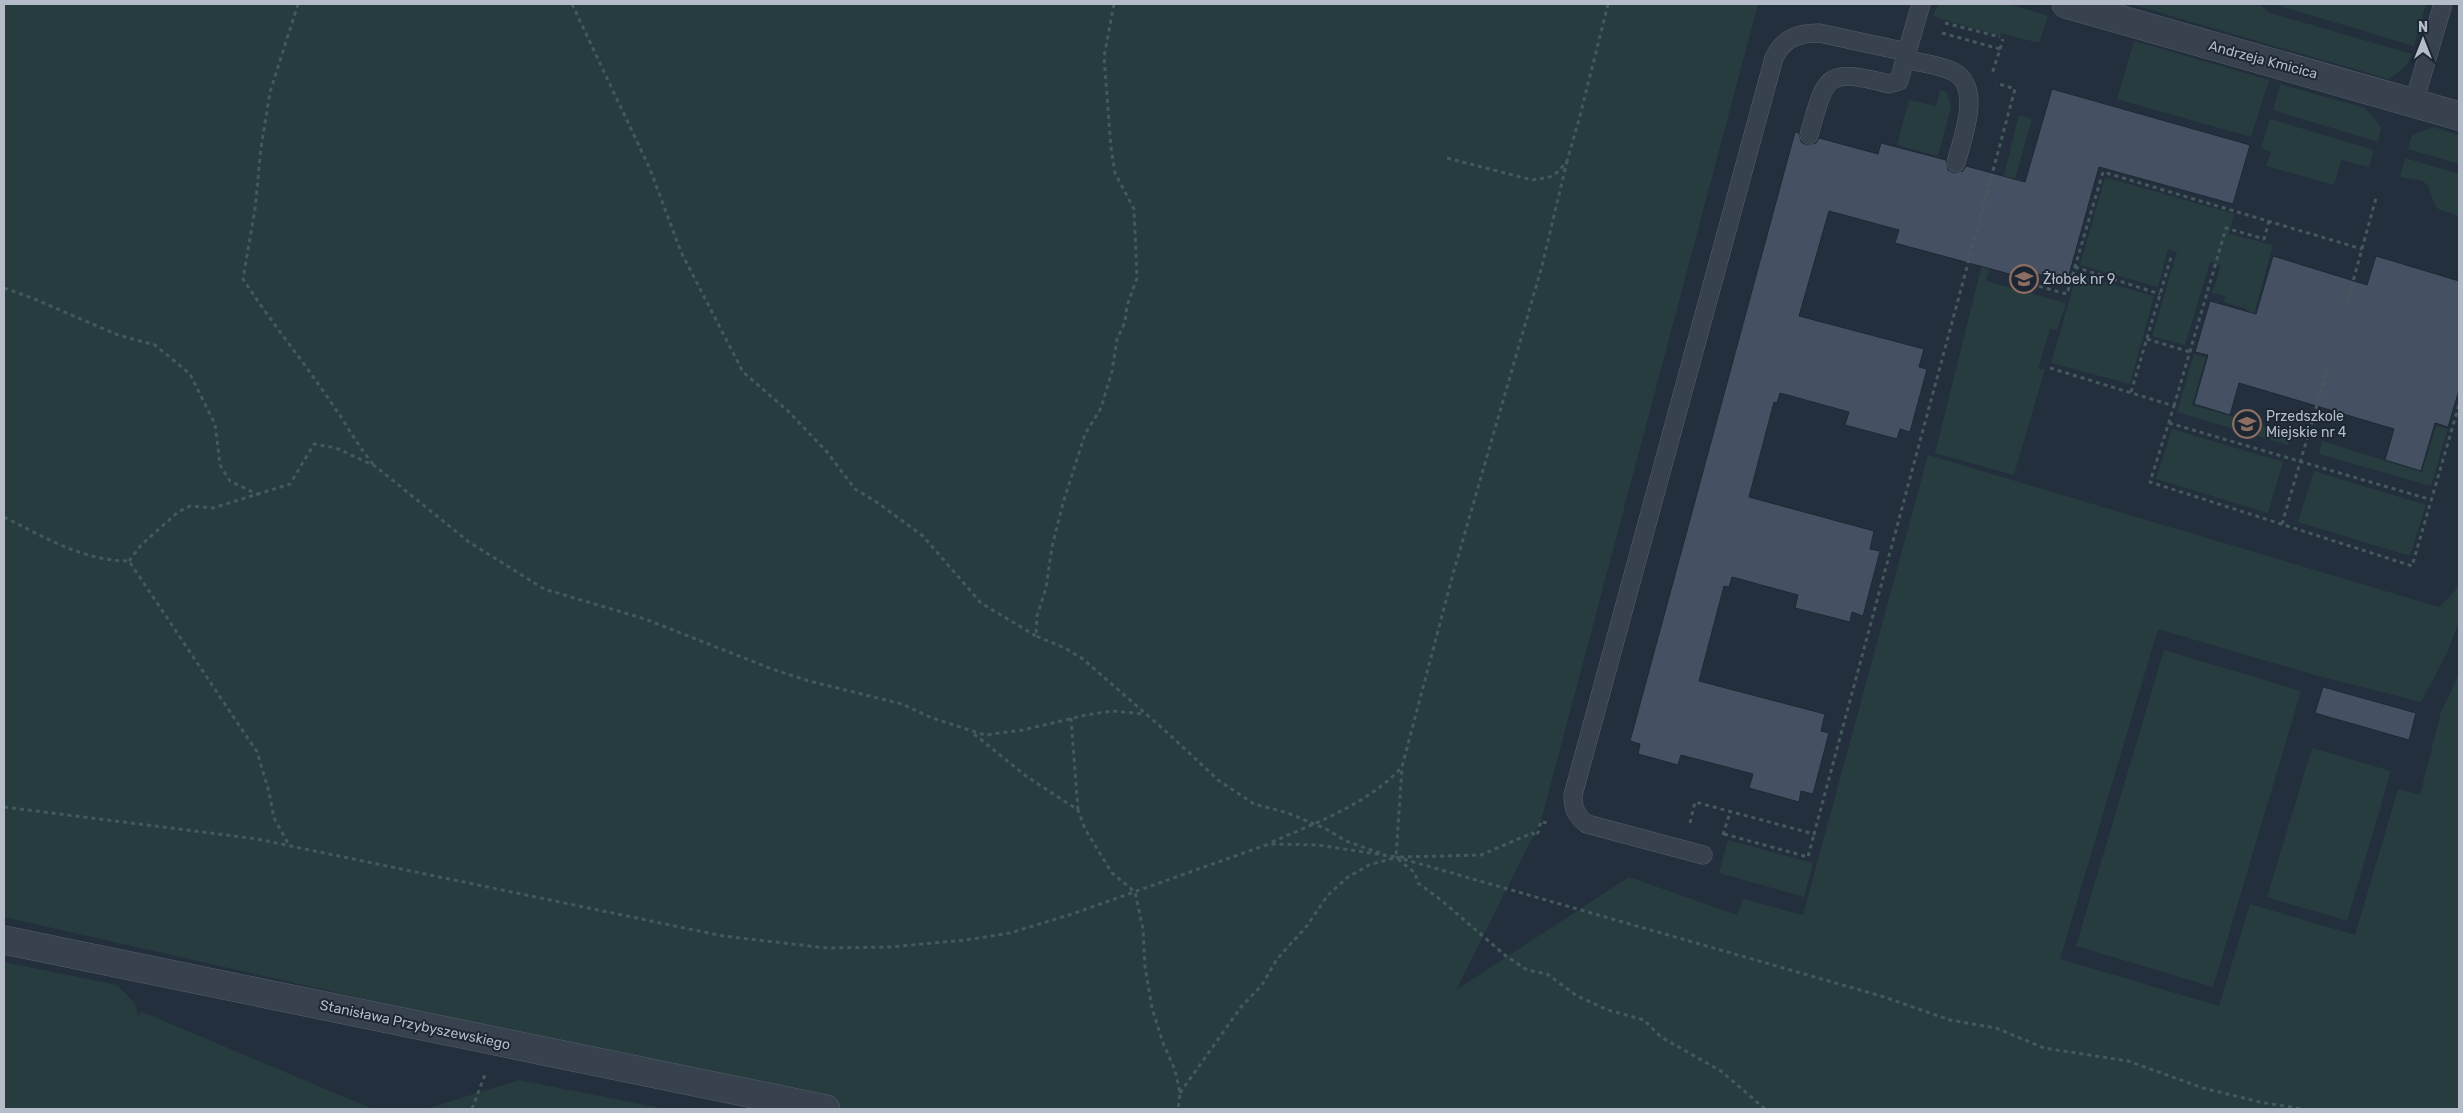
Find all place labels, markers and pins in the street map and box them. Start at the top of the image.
school or university icon: Żłobek nr 9 [2009,264,2039,294]
place label: Żłobek nr 9 [2043,271,2115,288]
place label: Przedszkole Miejskie nr 4 [2266,408,2347,441]
school or university icon: Przedszkole Miejskie nr 4 [2232,409,2262,439]

